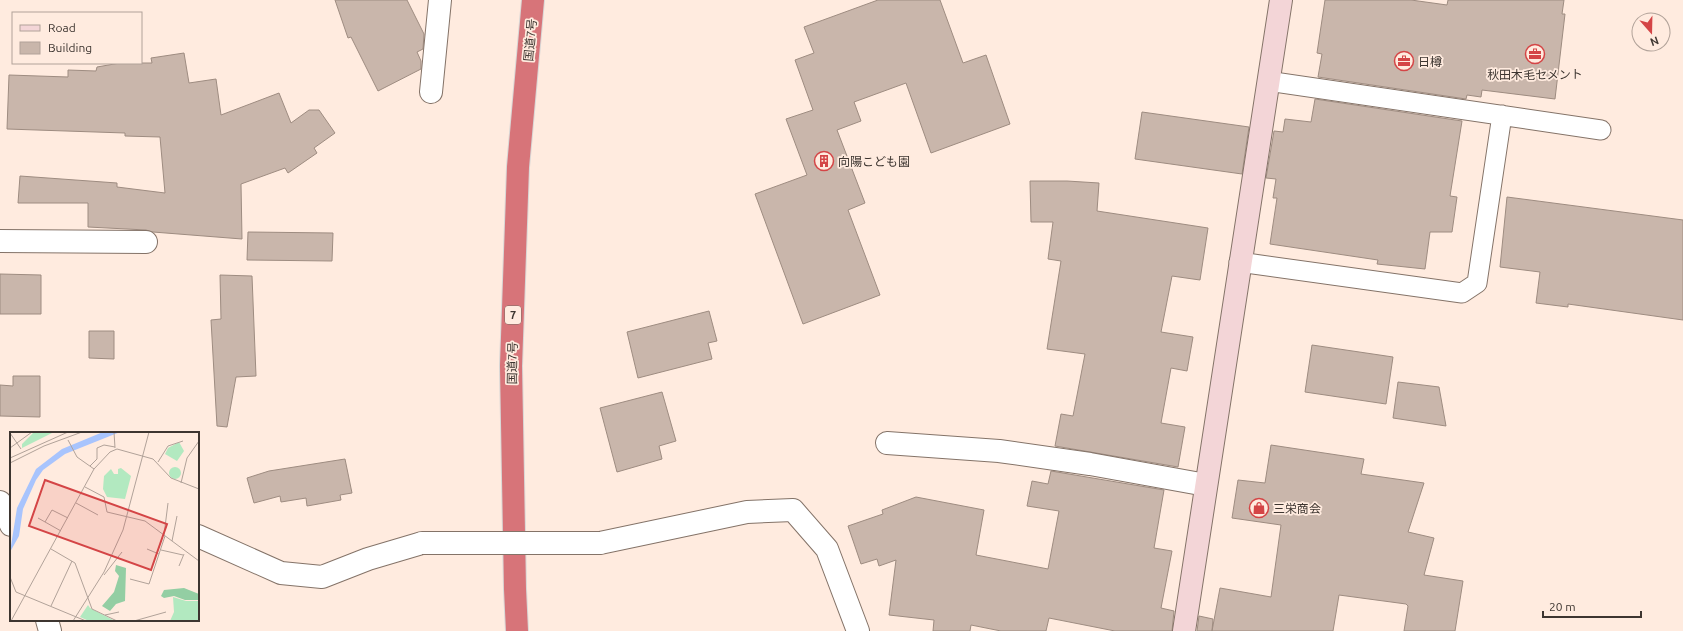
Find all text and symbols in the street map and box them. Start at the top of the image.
legend [12,12,142,64]
north arrow [1631,12,1671,52]
street label: 国道7号 [522,18,538,62]
text: Road [48,21,76,34]
text: N [1649,34,1660,48]
text: Building [48,41,92,54]
office icon: 秋田木毛セメント [1524,43,1546,65]
office icon: 日樽 [1393,50,1415,72]
place label: 日樽 [1418,55,1442,68]
place label: 秋田木毛セメント [1487,68,1583,81]
building icon: 向陽こども園 [813,150,835,172]
place label: 向陽こども園 [838,155,910,168]
road number: 7 [505,306,521,324]
street label: 国道7号 [505,341,519,385]
inset map [10,432,199,621]
shop icon: 三栄商会 [1248,497,1270,519]
place label: 三栄商会 [1273,502,1321,515]
scale bar [1543,593,1641,619]
text: 20 m [1549,600,1576,613]

